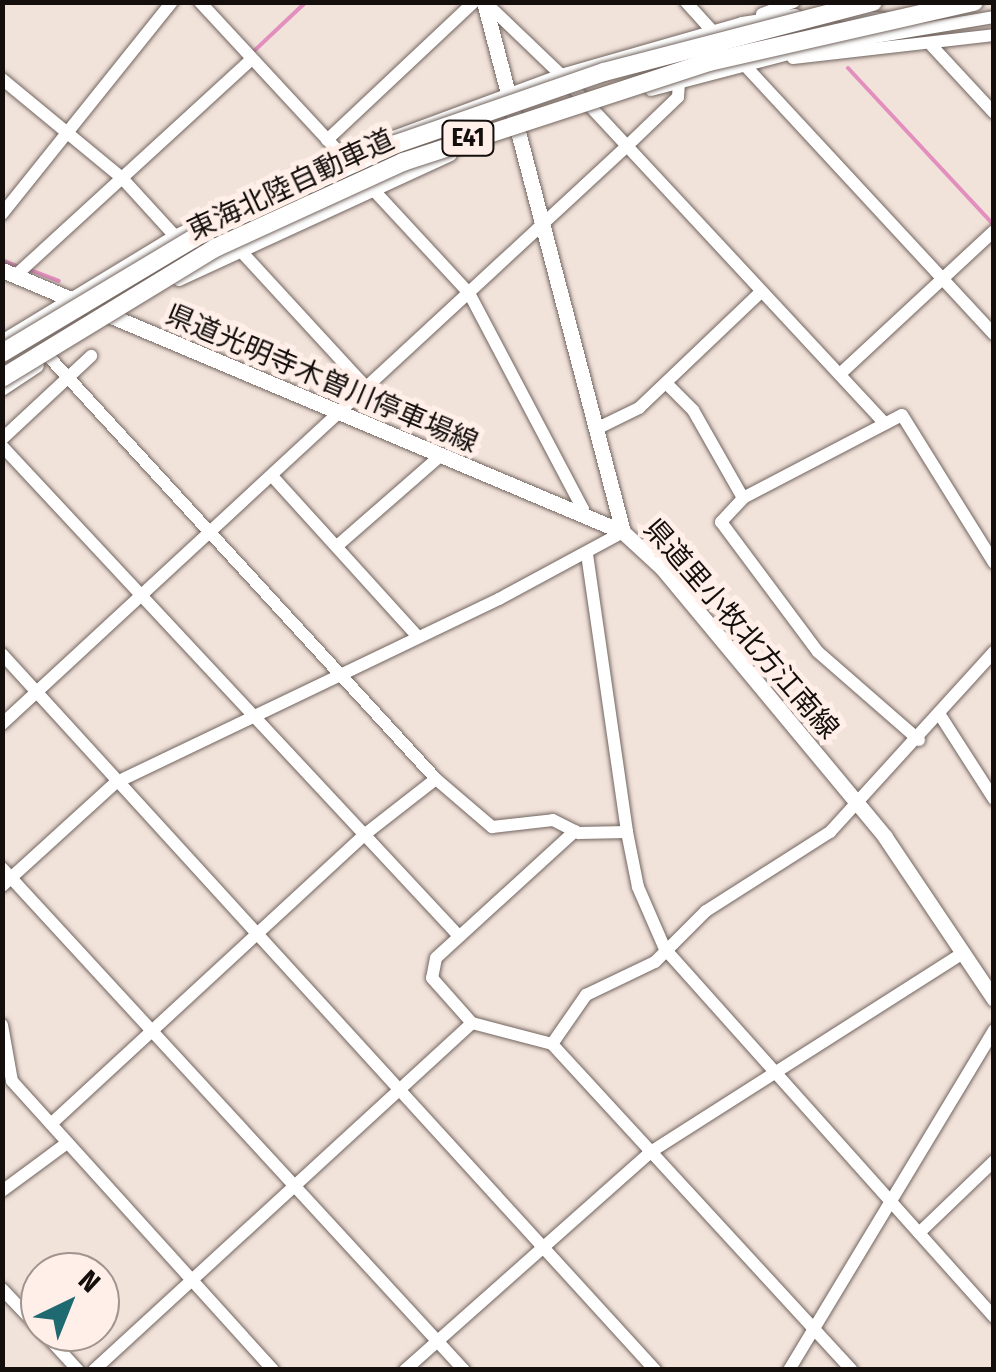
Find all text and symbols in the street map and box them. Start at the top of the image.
road number: E41 [440,118,496,158]
street label: 東海北陸自動車道 [182,122,400,248]
street label: 県道光明寺木曽川停車場線 [161,298,483,460]
street label: 県道里小牧北方江南線 [636,512,846,746]
north arrow [20,1252,120,1352]
text: N [72,1263,107,1299]

